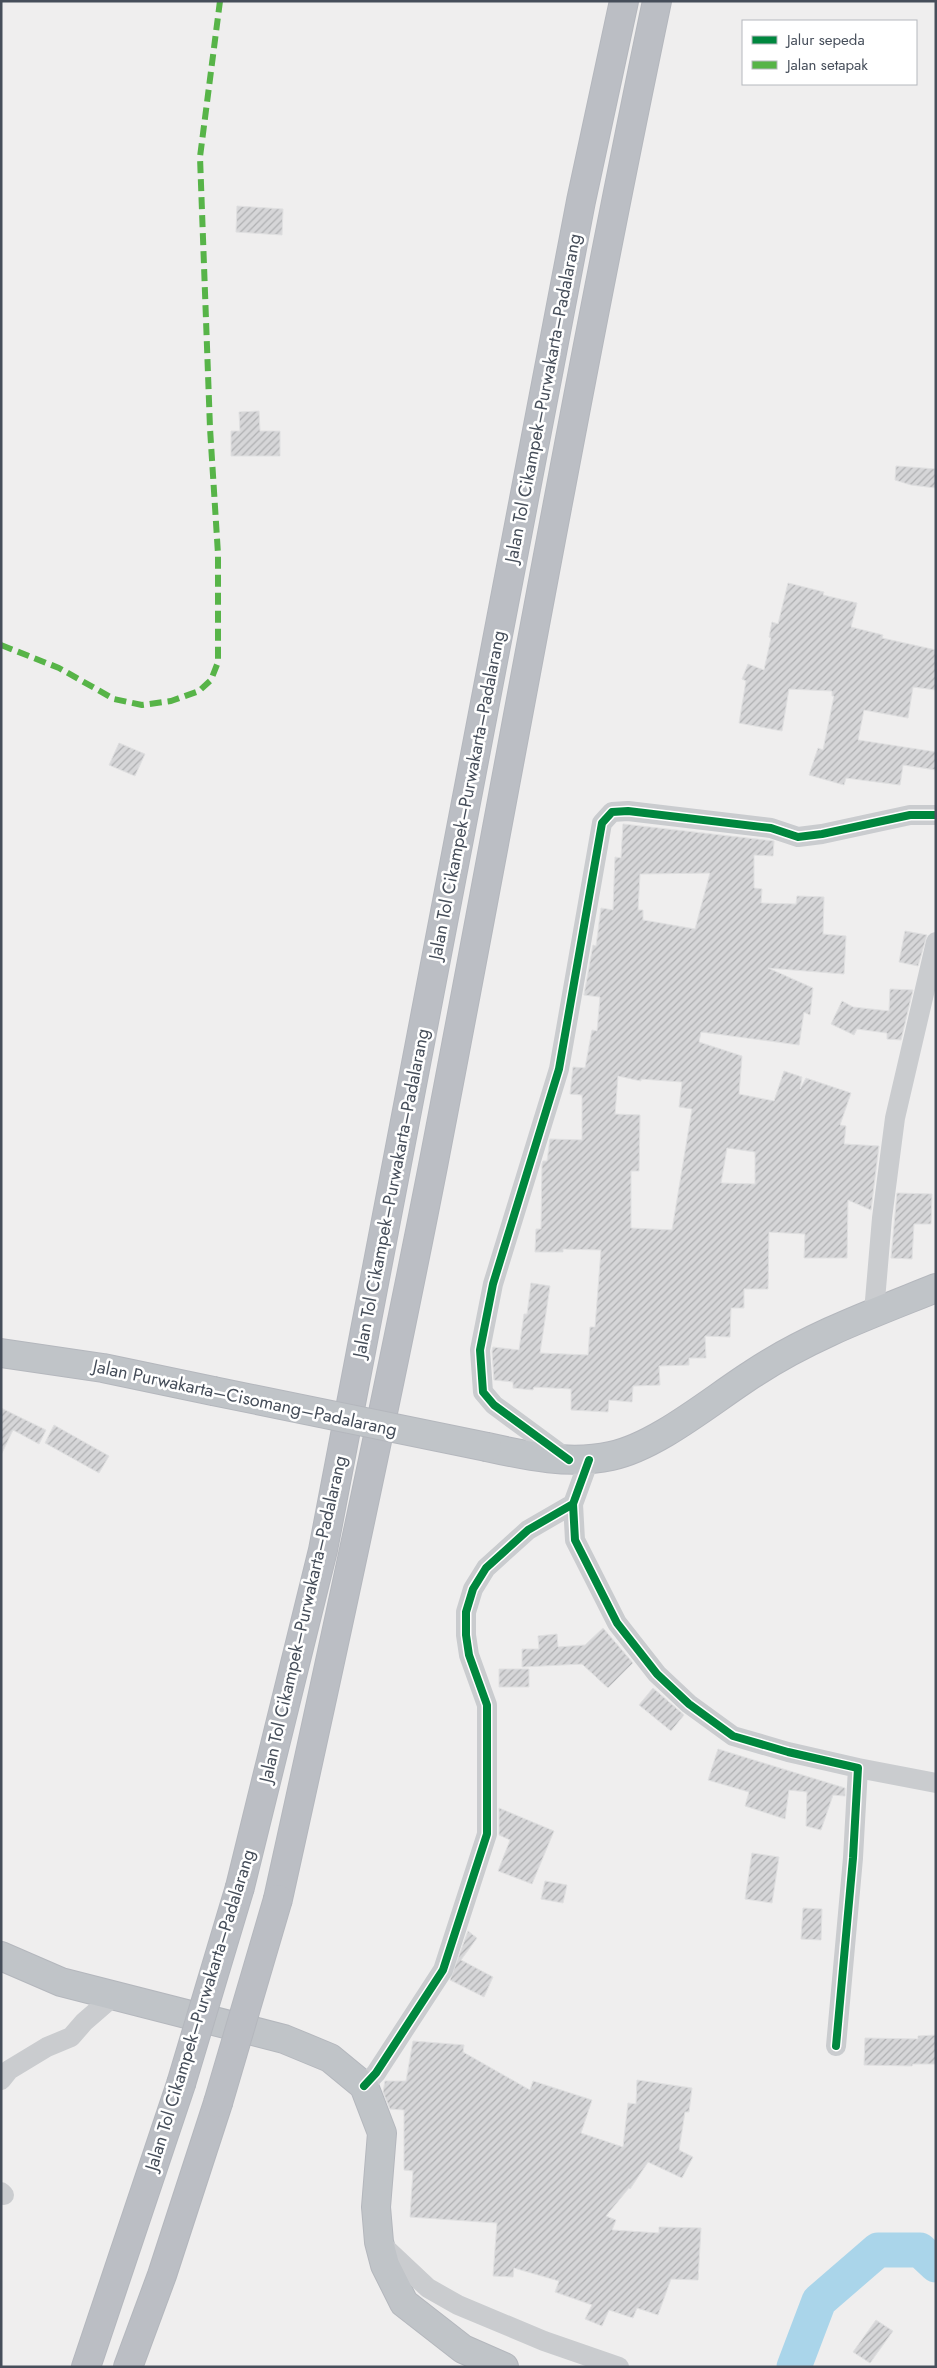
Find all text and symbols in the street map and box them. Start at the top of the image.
legend [742,20,917,85]
text: Jalur sepeda [785,29,865,51]
text: Jalan setapak [785,54,868,76]
street label: Jalan Tol Cikampek–Purwakarta–Padalarang [498,231,588,567]
street label: Jalan Tol Cikampek–Purwakarta–Padalarang [422,628,512,964]
street label: Jalan Tol Cikampek–Purwakarta–Padalarang [346,1026,436,1362]
street label: Jalan Purwakarta–Cisomang–Padalarang [89,1353,399,1443]
street label: Jalan Tol Cikampek–Purwakarta–Padalarang [252,1453,353,1787]
street label: Jalan Tol Cikampek–Purwakarta–Padalarang [138,1846,261,2176]

